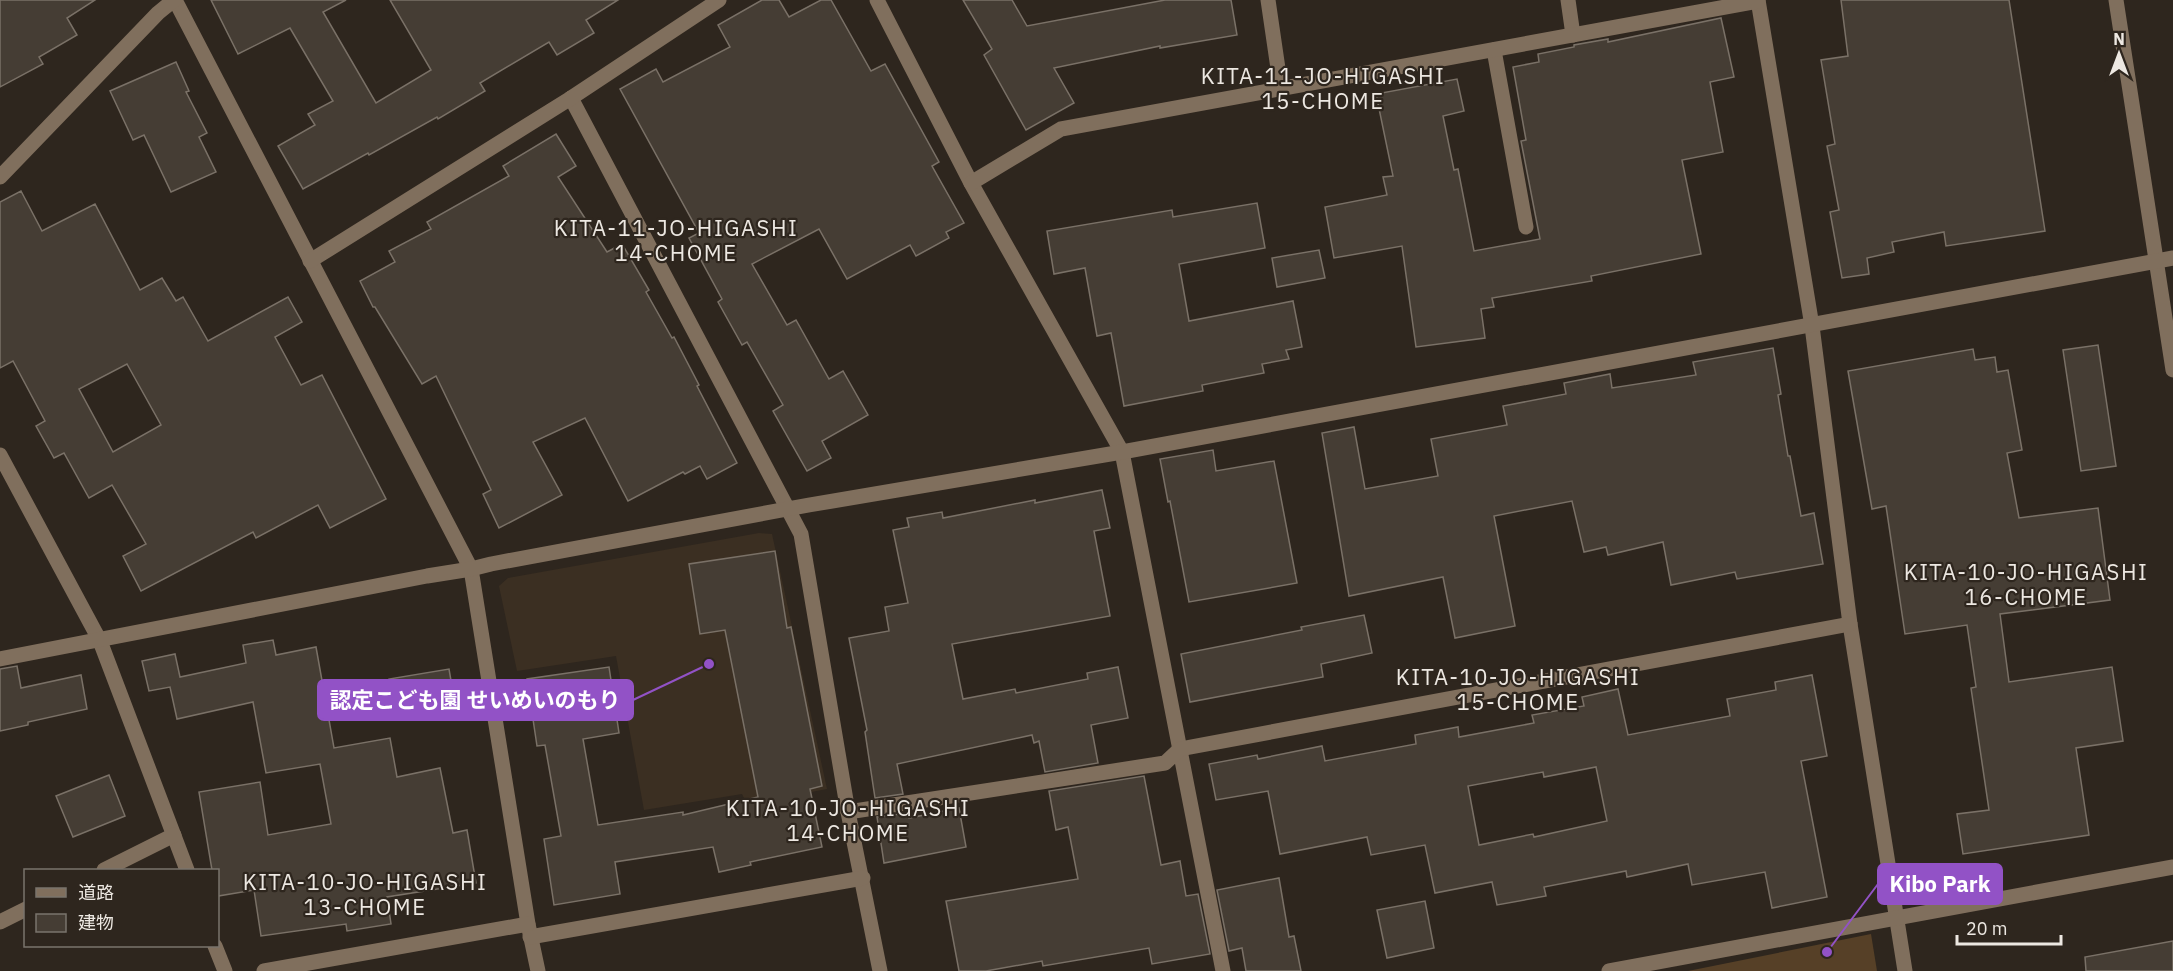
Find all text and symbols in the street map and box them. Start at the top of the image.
north arrow [2089,24,2149,84]
text: N [2113,29,2125,49]
district label: KITA-11-JO-HIGASHI 15-CHOME [1201,61,1445,115]
district label: KITA-11-JO-HIGASHI 14-CHOME [554,213,798,267]
district label: KITA-10-JO-HIGASHI 16-CHOME [1904,557,2148,611]
district label: KITA-10-JO-HIGASHI 15-CHOME [1396,662,1640,716]
callout: 認定こども園 せいめいのもり [318,680,633,720]
text: 認定こども園 せいめいのもり [329,685,621,714]
district label: KITA-10-JO-HIGASHI 14-CHOME [726,793,970,847]
callout: Kibo Park [1878,864,2002,904]
district label: KITA-10-JO-HIGASHI 13-CHOME [243,867,487,921]
legend [24,869,219,947]
text: Kibo Park [1890,869,1991,898]
text: 道路 [78,881,114,904]
scale bar [1957,908,2060,946]
text: 建物 [78,911,114,934]
text: 20 m [1966,917,2008,940]

